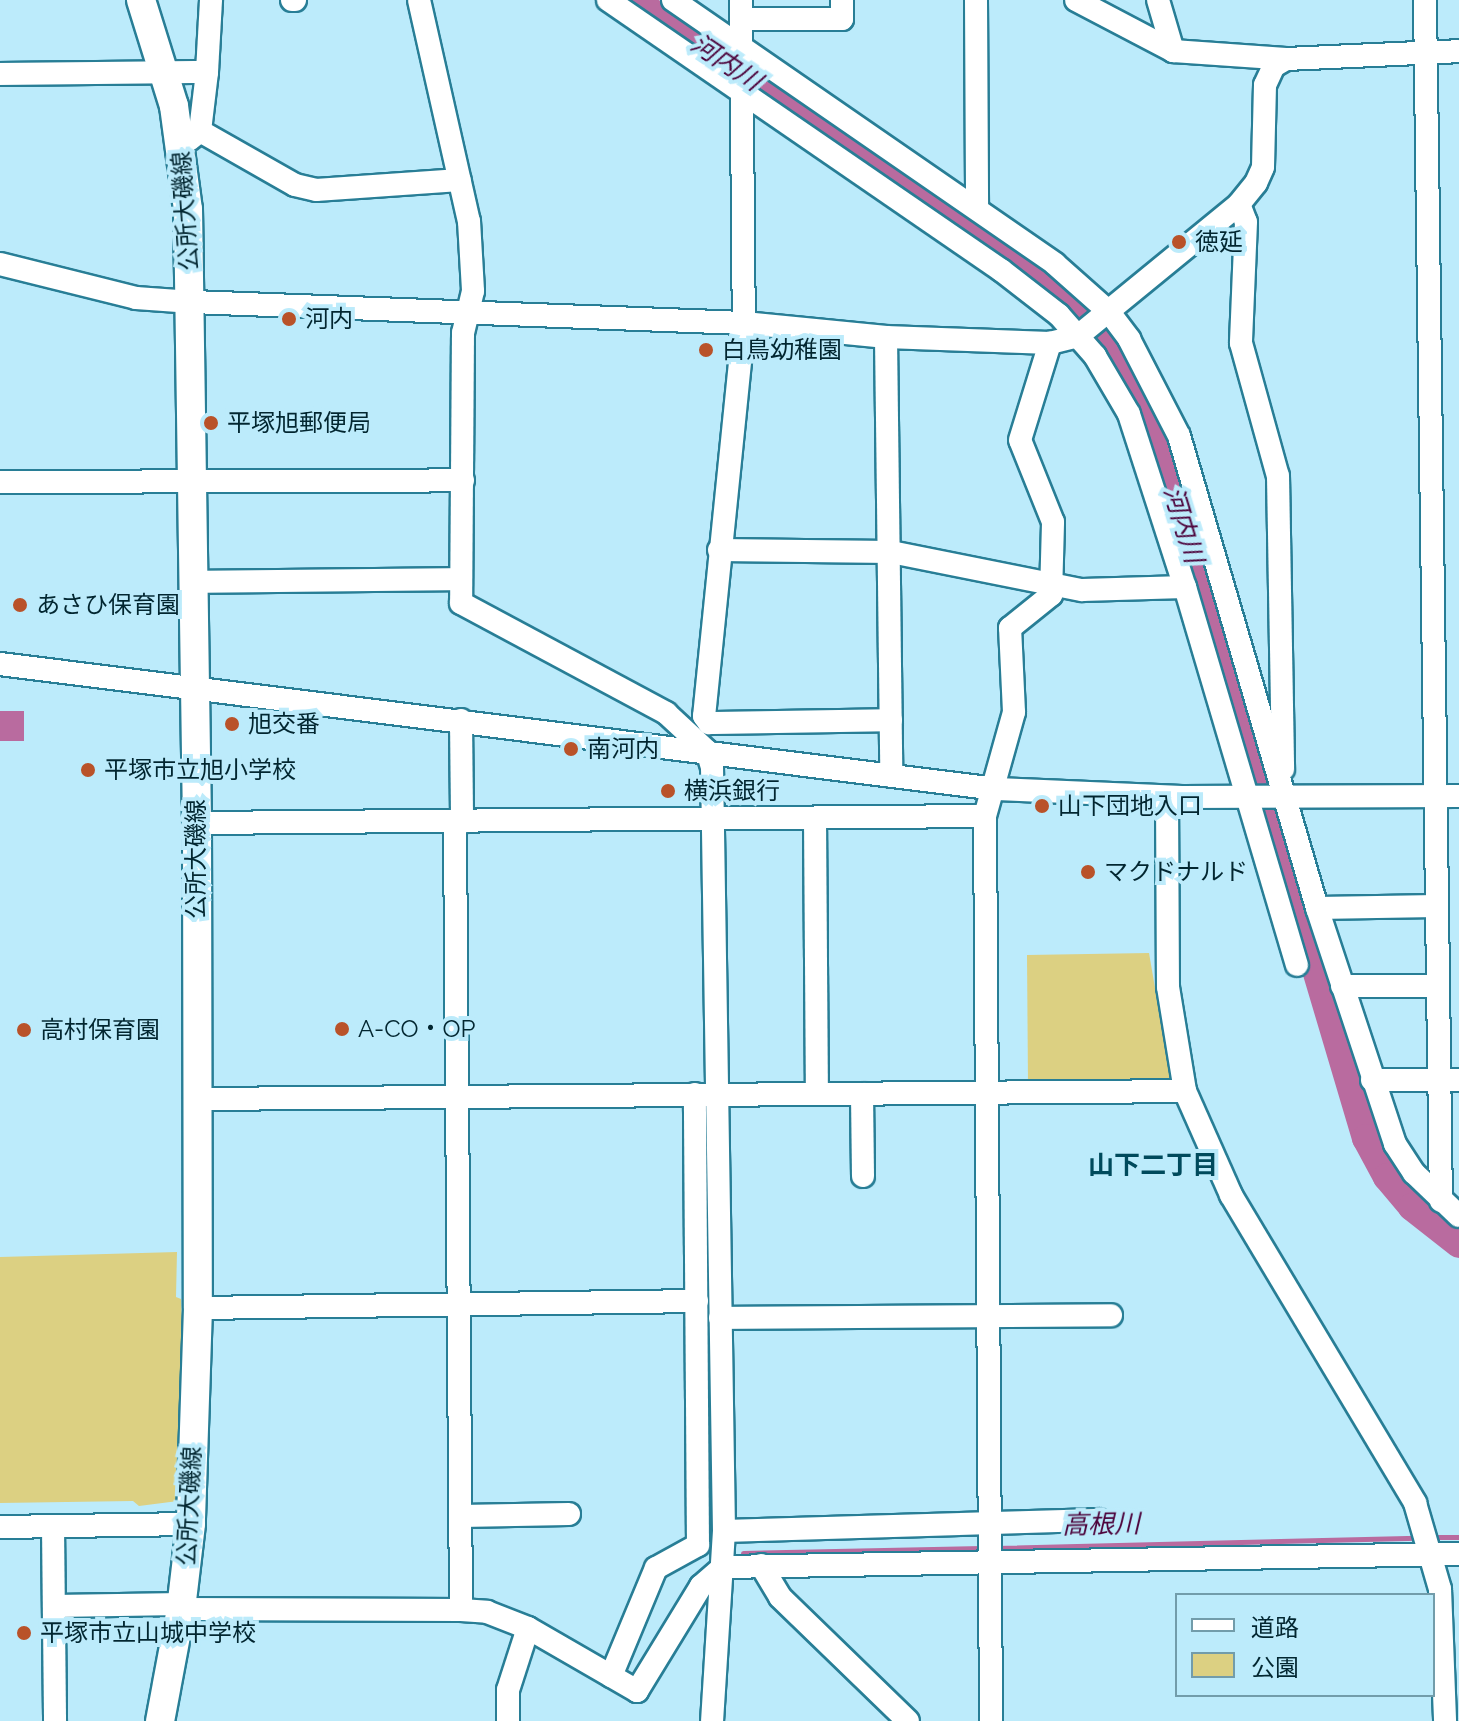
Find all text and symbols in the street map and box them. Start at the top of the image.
water label: 河内川 [685,28,767,98]
street label: 公所大磯線 [166,150,204,272]
place label: 徳延 [1195,228,1243,256]
marker: 徳延 [1170,233,1188,251]
place label: 河内 [305,305,353,333]
marker: 河内 [280,310,298,328]
place label: 白鳥幼稚園 [722,336,842,364]
marker: 白鳥幼稚園 [697,341,715,359]
place label: 平塚旭郵便局 [227,409,371,437]
marker: 平塚旭郵便局 [202,414,220,432]
water label: 河内川 [1157,483,1209,567]
place label: あさひ保育園 [36,591,180,619]
marker: あさひ保育園 [11,596,29,614]
place label: 旭交番 [248,710,320,738]
marker: 旭交番 [223,715,241,733]
place label: 南河内 [587,735,659,763]
marker: 南河内 [562,740,580,758]
place label: 平塚市立旭小学校 [104,756,296,784]
marker: 平塚市立旭小学校 [79,761,97,779]
place label: 横浜銀行 [684,777,780,805]
marker: 横浜銀行 [659,782,677,800]
place label: 山下団地入口 [1058,792,1202,820]
marker: 山下団地入口 [1033,797,1051,815]
street label: 公所大磯線 [182,799,210,919]
place label: マクドナルド [1104,858,1248,886]
marker: マクドナルド [1079,863,1097,881]
place label: A-CO・OP [358,1015,476,1043]
place label: 高村保育園 [40,1016,160,1044]
marker: A-CO・OP [333,1020,351,1038]
marker: 高村保育園 [15,1021,33,1039]
district label: 山下二丁目 [1088,1150,1218,1182]
street label: 公所大磯線 [171,1445,207,1567]
water label: 高根川 [1062,1509,1140,1541]
legend [1175,1593,1435,1697]
text: 道路 [1251,1613,1299,1642]
place label: 平塚市立山城中学校 [40,1619,256,1647]
marker: 平塚市立山城中学校 [15,1624,33,1642]
text: 公園 [1251,1653,1299,1682]

